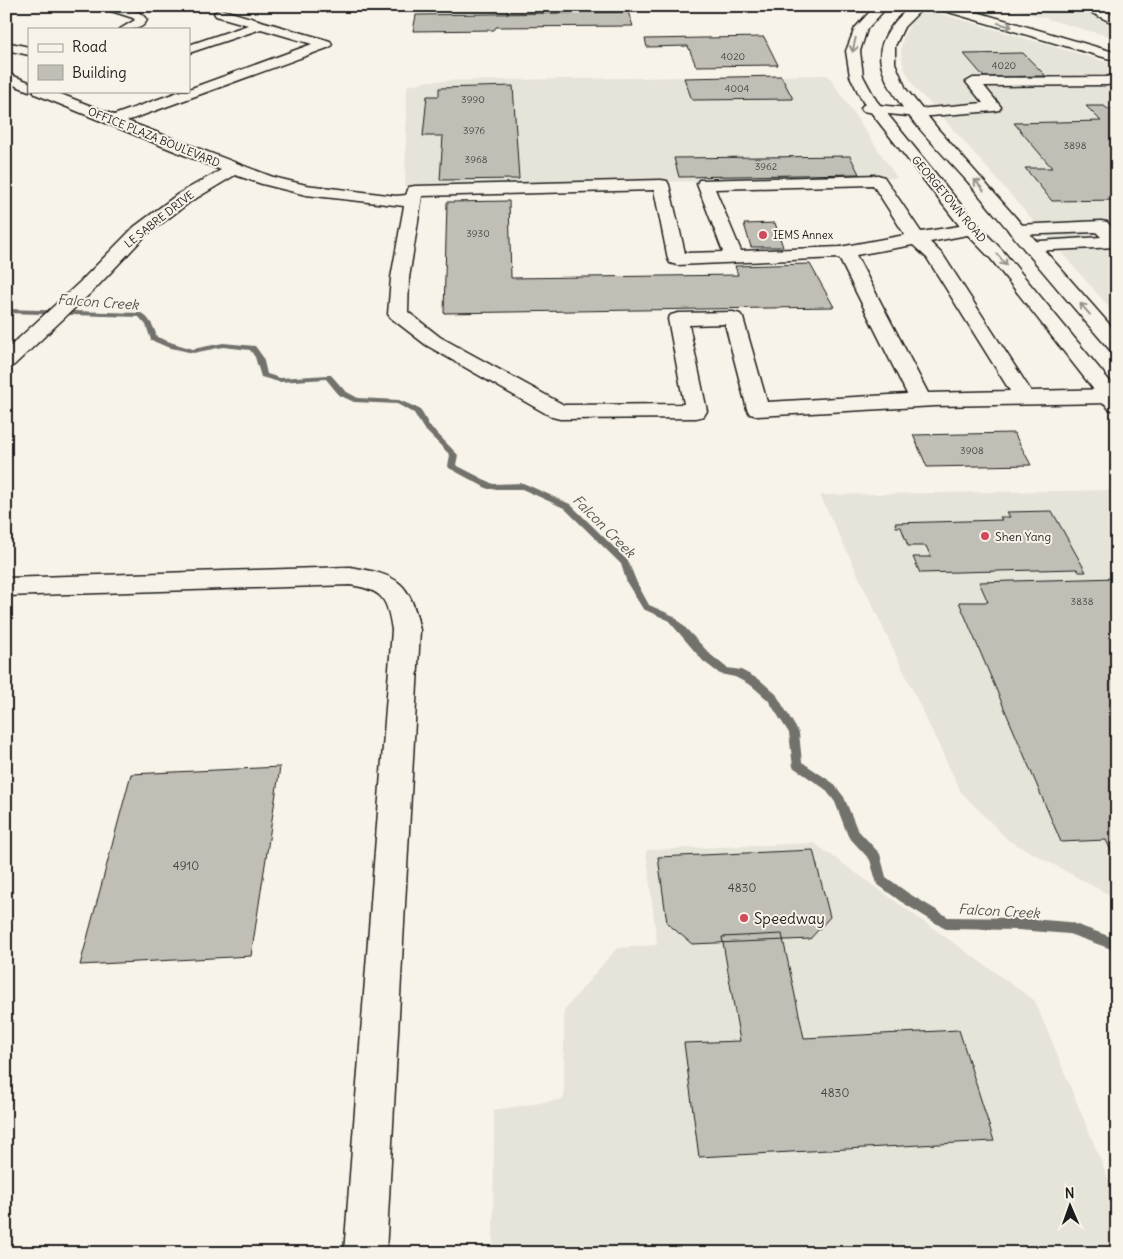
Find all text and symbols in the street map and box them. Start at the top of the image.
one-way arrow [997,20,1013,30]
legend [28,28,190,92]
one-way arrow [849,36,858,52]
text: Road [72,37,107,56]
house number: 4020 [721,50,745,63]
house number: 4020 [992,59,1016,72]
text: Building [72,63,127,82]
house number: 4004 [725,82,750,95]
house number: 3990 [461,93,485,106]
street label: OFFICE PLAZA BOULEVARD [86,104,222,170]
house number: 3976 [463,124,485,137]
house number: 3898 [1064,139,1087,152]
house number: 3968 [465,153,488,166]
street label: GEORGETOWN ROAD [909,153,989,245]
house number: 3962 [755,160,778,173]
one-way arrow [974,179,985,192]
street label: LE SABRE DRIVE [121,187,197,251]
house number: 3930 [466,227,490,240]
place label: IEMS Annex [773,228,834,242]
marker: IEMS Annex [757,229,769,241]
one-way arrow [996,253,1007,266]
water label: Falcon Creek [57,290,140,314]
one-way arrow [1079,302,1091,315]
house number: 3908 [960,444,984,457]
water label: Falcon Creek [569,491,640,562]
place label: Shen Yang [995,529,1051,544]
marker: Shen Yang [979,530,991,542]
house number: 3838 [1071,595,1094,608]
house number: 4910 [173,858,199,873]
house number: 4830 [728,880,756,895]
water label: Falcon Creek [958,900,1041,922]
place label: Speedway [754,909,825,928]
marker: Speedway [738,912,750,924]
house number: 4830 [821,1085,849,1100]
north arrow [1046,1182,1096,1232]
text: N [1064,1184,1075,1202]

